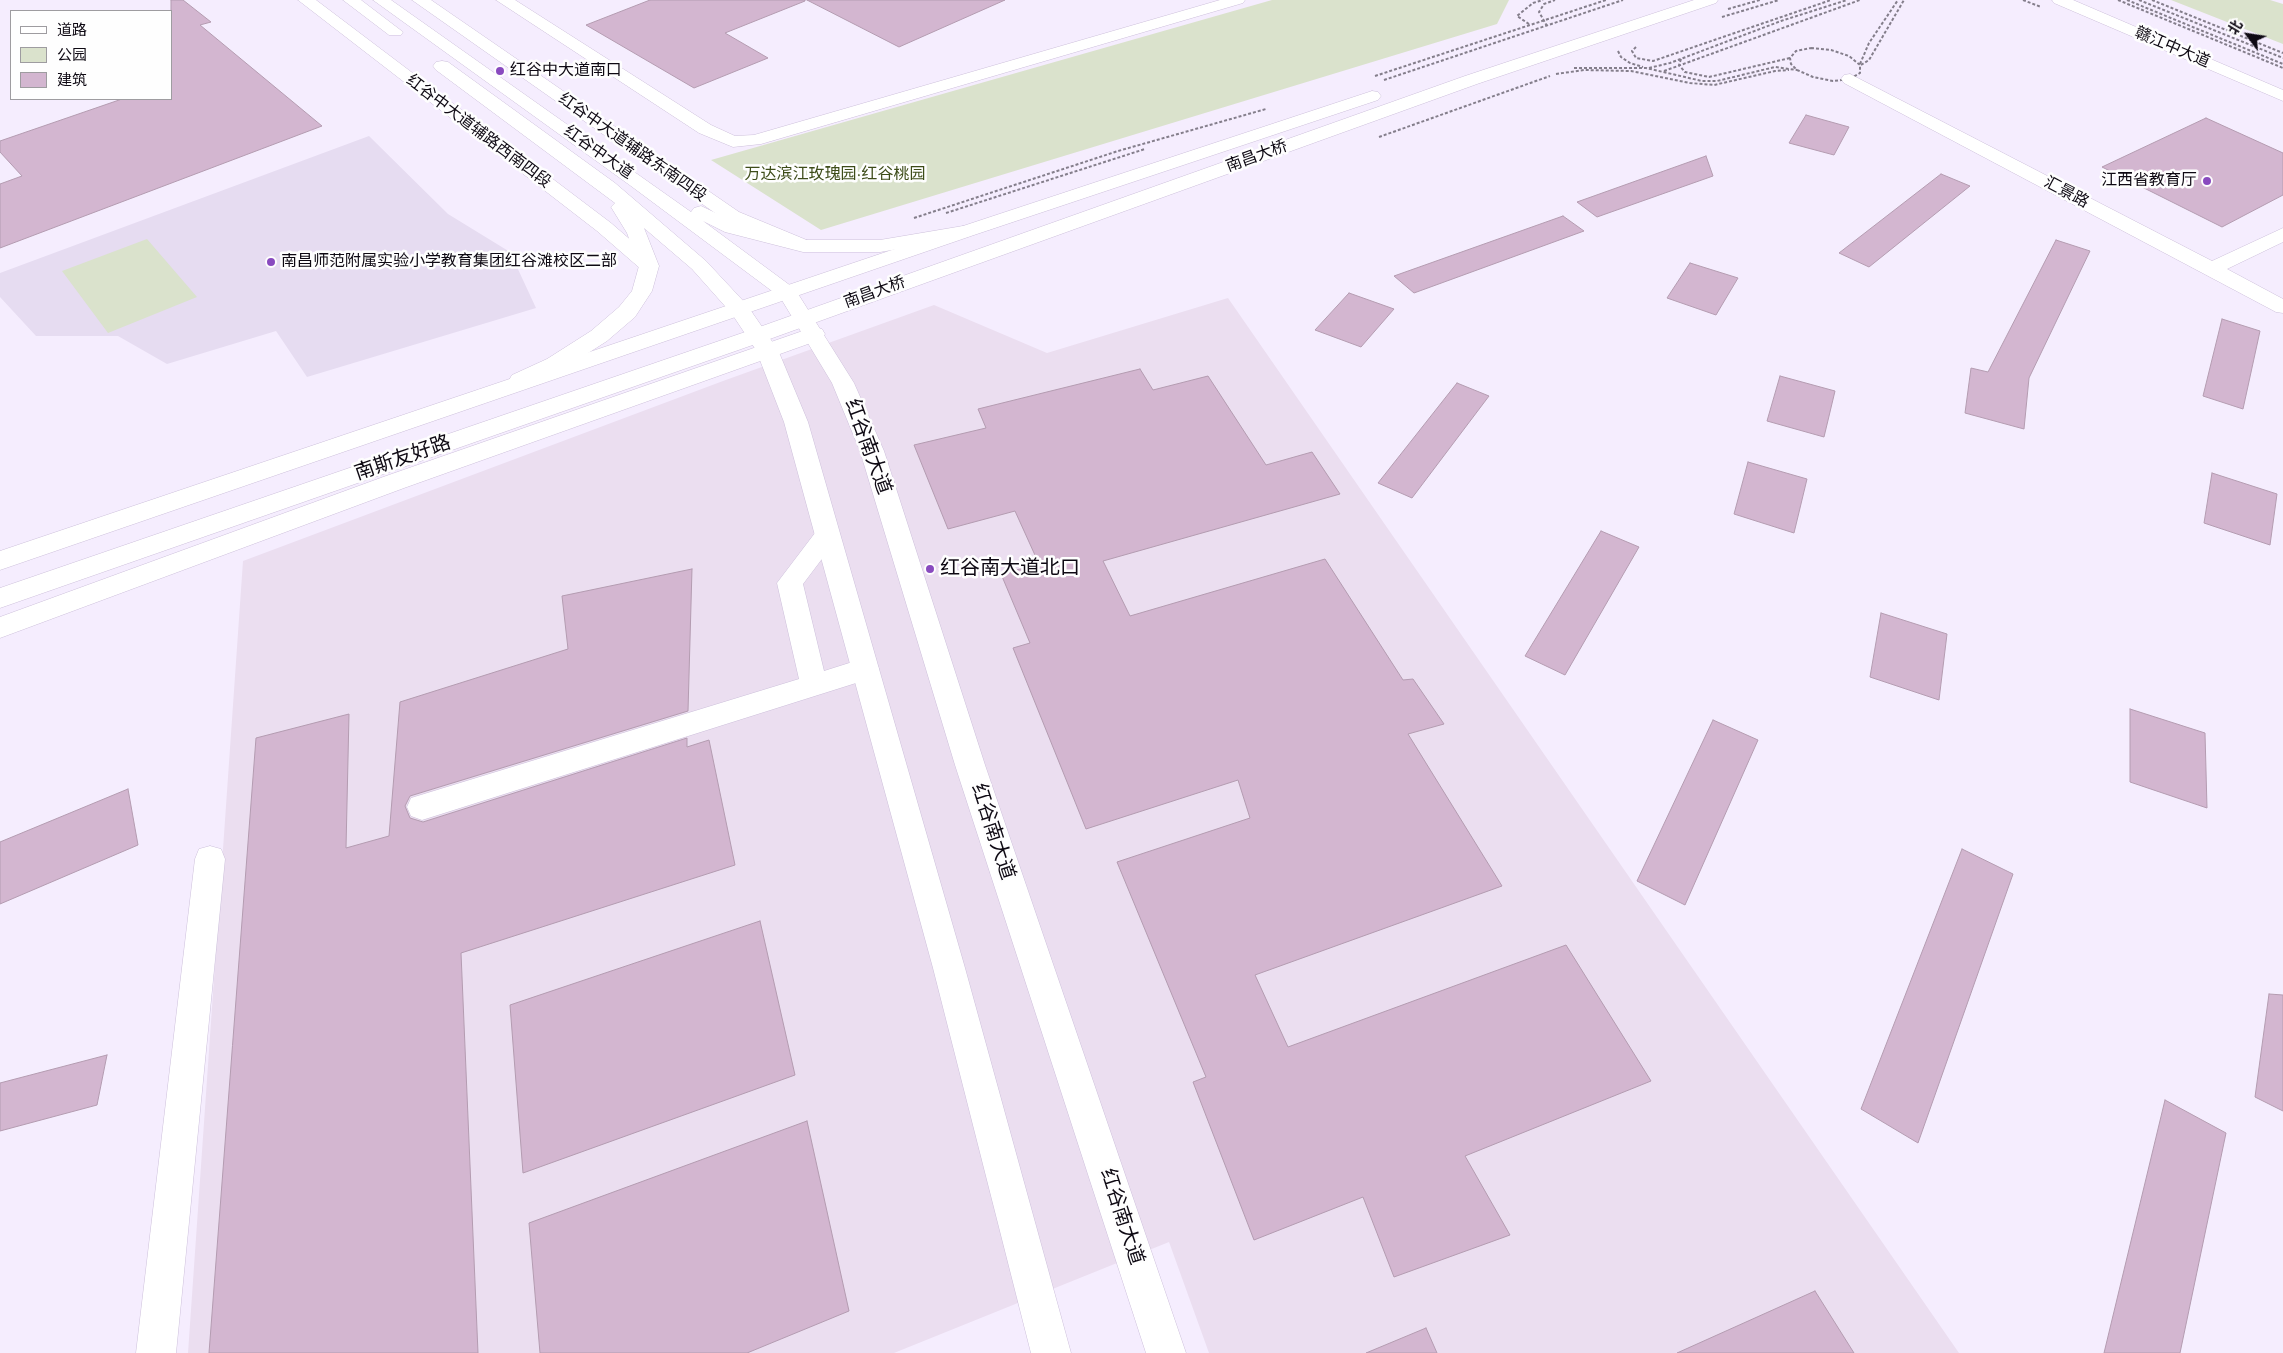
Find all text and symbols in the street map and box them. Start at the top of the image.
legend [10,10,172,100]
north arrow [2223,10,2273,60]
text: 北 [2223,16,2247,38]
text: 道路 [57,19,87,41]
street label: 赣江中大道 [2131,24,2213,72]
text: 公园 [57,44,87,66]
place label: 红谷中大道南口 [510,61,622,81]
marker: 红谷中大道南口 [494,65,506,77]
text: 建筑 [57,69,87,91]
street label: 红谷中大道辅路西南四段 [402,71,554,193]
street label: 红谷中大道辅路东南四段 [554,90,710,206]
street label: 红谷中大道 [560,122,636,184]
street label: 南昌大桥 [1224,137,1290,177]
park label: 万达滨江玫瑰园·红谷桃园 [745,165,925,185]
place label: 江西省教育厅 [2101,171,2197,191]
street label: 汇景路 [2040,173,2092,213]
marker: 江西省教育厅 [2201,175,2213,187]
place label: 南昌师范附属实验小学教育集团红谷滩校区二部 [281,252,617,272]
marker: 南昌师范附属实验小学教育集团红谷滩校区二部 [265,256,277,268]
street label: 南昌大桥 [842,273,908,313]
street label: 红谷南大道 [839,396,895,498]
street label: 南斯友好路 [352,431,454,487]
place label: 红谷南大道北口 [940,557,1080,581]
marker: 红谷南大道北口 [924,563,936,575]
street label: 红谷南大道 [965,781,1019,883]
street label: 红谷南大道 [1094,1166,1148,1268]

